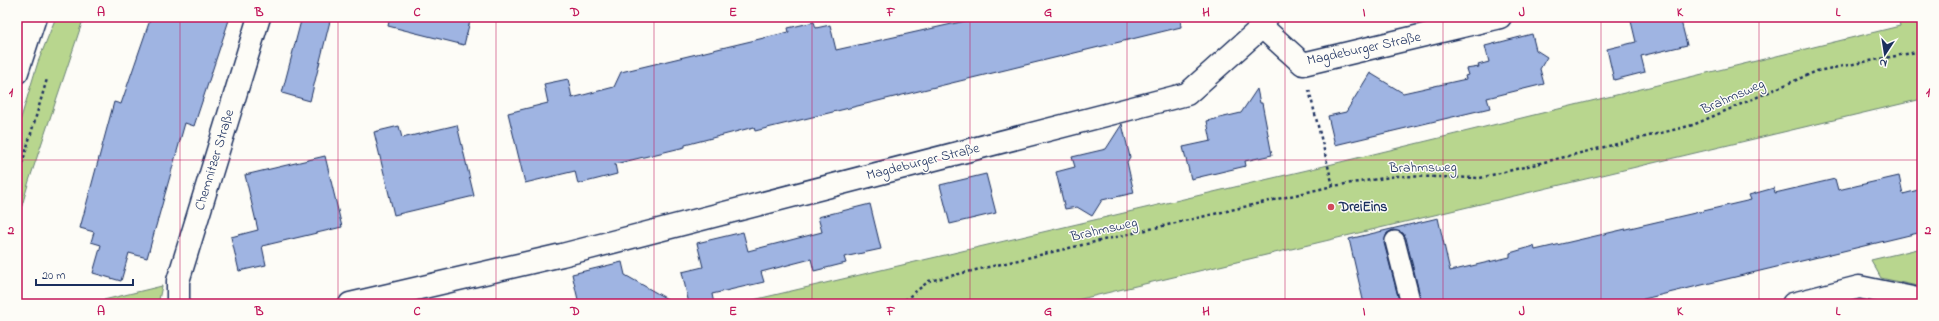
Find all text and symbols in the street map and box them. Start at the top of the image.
text: A [97,3,105,22]
text: B [254,3,264,22]
text: C [413,3,421,22]
text: D [569,3,580,22]
text: E [729,3,737,22]
text: F [886,3,896,22]
text: G [1044,3,1052,22]
text: H [1202,3,1210,22]
text: I [1362,3,1366,22]
text: J [1519,3,1525,22]
text: K [1677,3,1684,22]
text: L [1836,3,1842,22]
street label: Magdeburger Straße [1305,27,1424,72]
north arrow [1865,34,1905,74]
text: N [1878,54,1888,71]
street label: Brahmsweg [1697,74,1769,122]
text: 1 [9,83,14,102]
text: 1 [1926,83,1931,102]
street label: Chemnitzer Straße [190,106,241,213]
street label: Magdeburger Straße [864,138,983,187]
street label: Brahmsweg [1388,157,1457,180]
place label: DreiEins [1338,197,1387,218]
marker: DreiEins [1326,202,1336,212]
street label: Brahmsweg [1068,212,1140,249]
text: 2 [7,221,15,240]
text: 2 [1924,221,1932,240]
scale bar [36,261,133,287]
text: 20 m [42,267,65,285]
text: A [97,302,105,321]
text: B [254,302,264,321]
text: C [413,302,421,321]
text: D [569,302,580,321]
text: E [729,302,737,321]
text: F [886,302,896,321]
text: G [1044,302,1052,321]
text: H [1202,302,1210,321]
text: I [1362,302,1366,321]
text: J [1519,302,1525,321]
text: K [1677,302,1684,321]
text: L [1836,302,1842,321]

